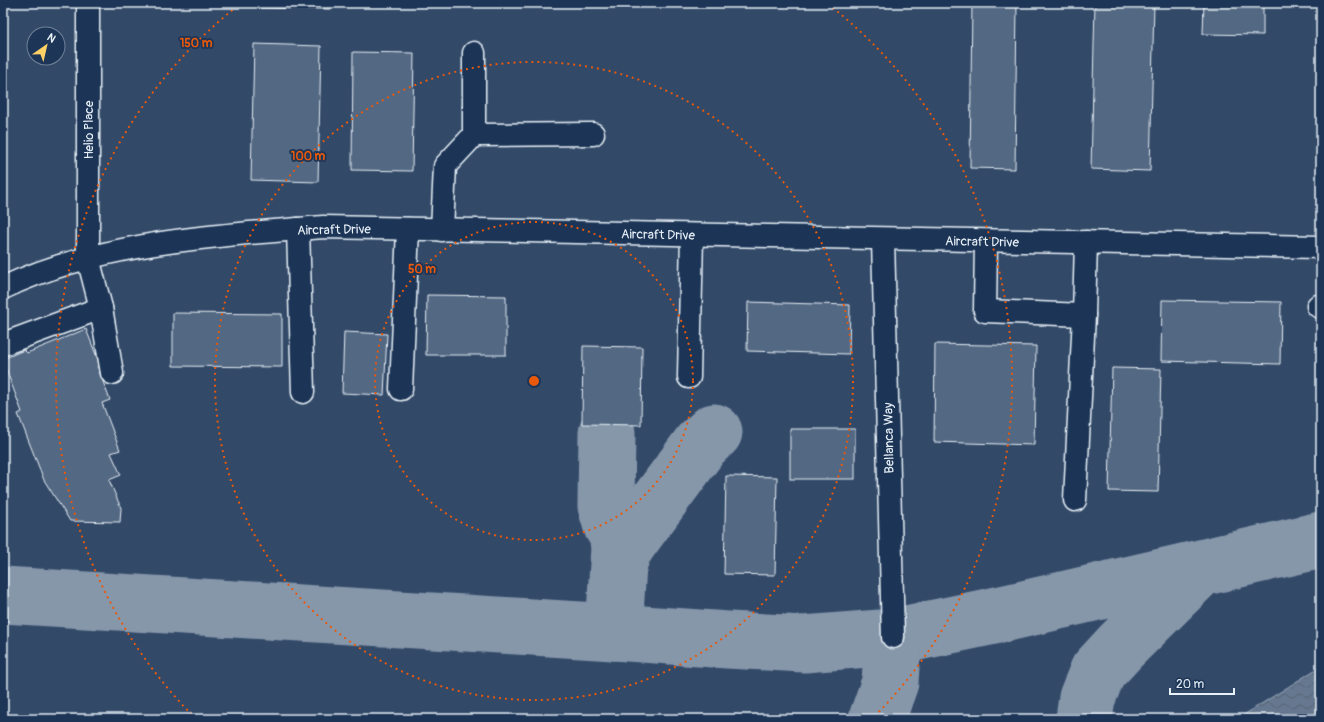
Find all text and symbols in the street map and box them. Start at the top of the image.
north arrow [26,26,66,66]
text: N [45,31,58,46]
text: 150 m [180,36,213,51]
street label: Helio Place [81,100,97,159]
text: 100 m [291,149,326,164]
street label: Aircraft Drive [297,221,372,239]
street label: Aircraft Drive [621,226,696,244]
street label: Aircraft Drive [945,233,1020,251]
text: 50 m [408,262,436,277]
centre of rings [527,374,541,388]
street label: Bellanca Way [880,402,898,474]
scale bar [1170,670,1234,696]
text: 20 m [1176,677,1205,692]

